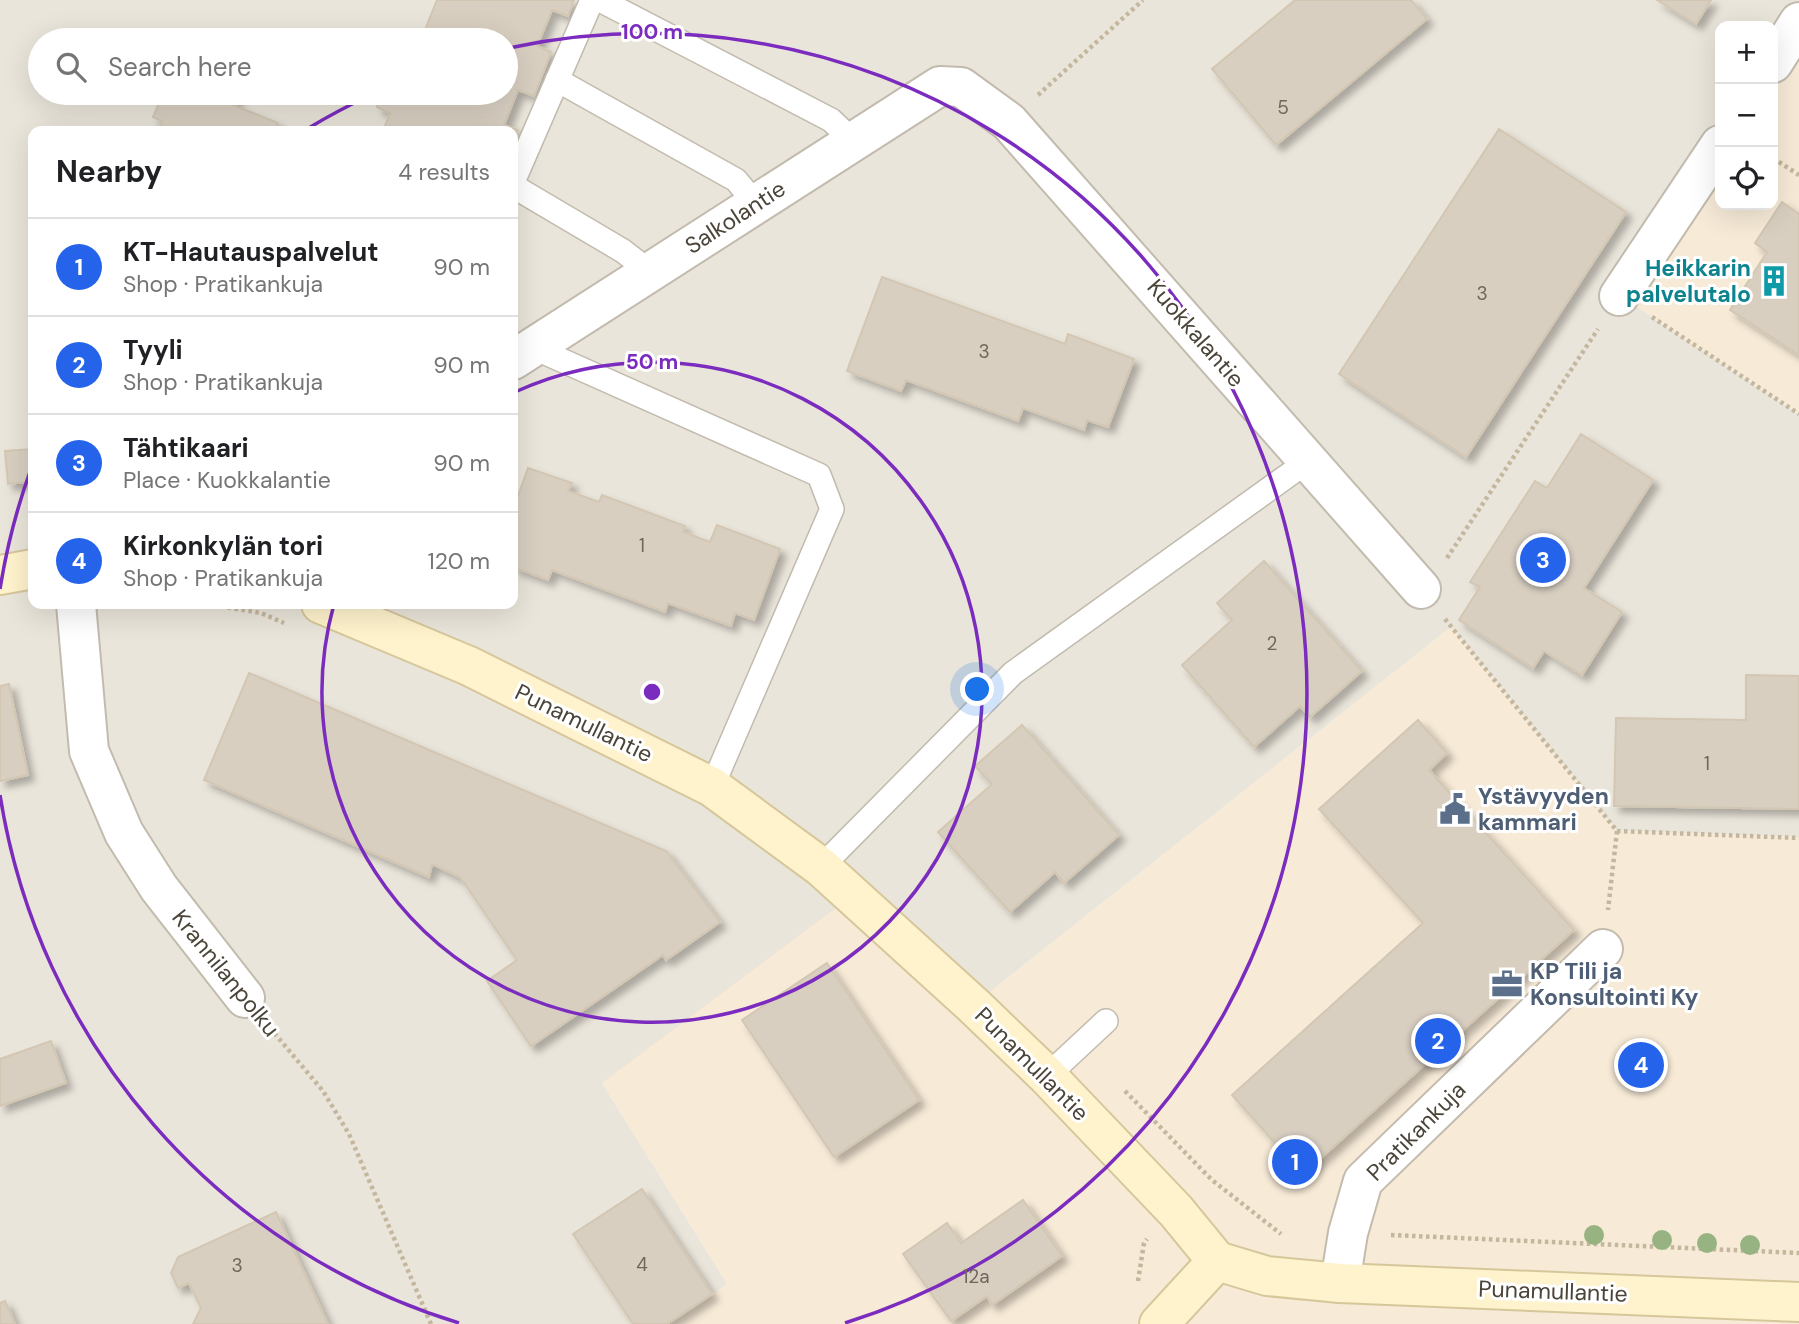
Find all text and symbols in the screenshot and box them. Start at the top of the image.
text: 100 m [621,18,683,46]
map controls [1715,21,1778,210]
button: + [1715,21,1778,84]
search box [28,28,518,105]
icon: search [52,48,90,86]
text: Search here [108,50,251,84]
button: − [1715,84,1778,147]
house number: 5 [1277,95,1289,120]
button: locate [1715,147,1778,210]
text: Nearby [56,152,162,191]
text: 4 results [398,157,490,187]
street label: Salkolantie [679,173,791,261]
text: KT-Hautauspalvelut [123,235,379,269]
text: 1 [75,252,83,282]
text: 90 m [433,252,490,282]
place label: Heikkarin palvelutalo [1626,253,1751,309]
building icon: Heikkarin palvelutalo [1757,264,1791,298]
text: Shop · Pratikankuja [123,269,323,299]
street label: Kuokkalantie [1141,273,1251,393]
house number: 3 [1476,281,1488,306]
text: Tyyli [123,333,183,367]
house number: 3 [978,339,990,364]
text: 50 m [626,348,678,376]
text: 2 [72,350,86,380]
text: 90 m [433,350,490,380]
text: Shop · Pratikankuja [123,367,323,397]
text: Tähtikaari [123,431,249,465]
text: 3 [72,448,86,478]
text: 90 m [433,448,490,478]
text: Place · Kuokkalantie [123,465,331,495]
text: Kirkonkylän tori [123,529,323,563]
house number: 1 [639,533,645,558]
pin: 3 [1520,534,1566,586]
text: 4 [72,546,86,576]
text: 120 m [427,546,490,576]
text: Shop · Pratikankuja [123,563,323,593]
house number: 2 [1267,631,1278,656]
your location [960,672,994,706]
street label: Punamullantie [510,677,658,769]
centre of rings [640,680,664,704]
house number: 1 [1704,751,1710,776]
place label: Ystävyyden kammari [1478,781,1609,837]
public building icon: Ystävyyden kammari [1438,792,1472,826]
street label: Krannilanpolku [166,903,286,1043]
place label: KP Tili ja Konsultointi Ky [1530,956,1699,1012]
office icon: KP Tili ja Konsultointi Ky [1490,967,1524,1001]
street label: Punamullantie [969,1001,1095,1127]
pin: 2 [1415,1015,1461,1067]
pin: 4 [1618,1039,1664,1091]
street label: Pratikankuja [1360,1075,1472,1187]
pin: 1 [1272,1136,1318,1188]
house number: 4 [636,1252,648,1277]
house number: 3 [231,1253,243,1278]
house number: 12a [962,1264,990,1289]
street label: Punamullantie [1478,1273,1628,1309]

